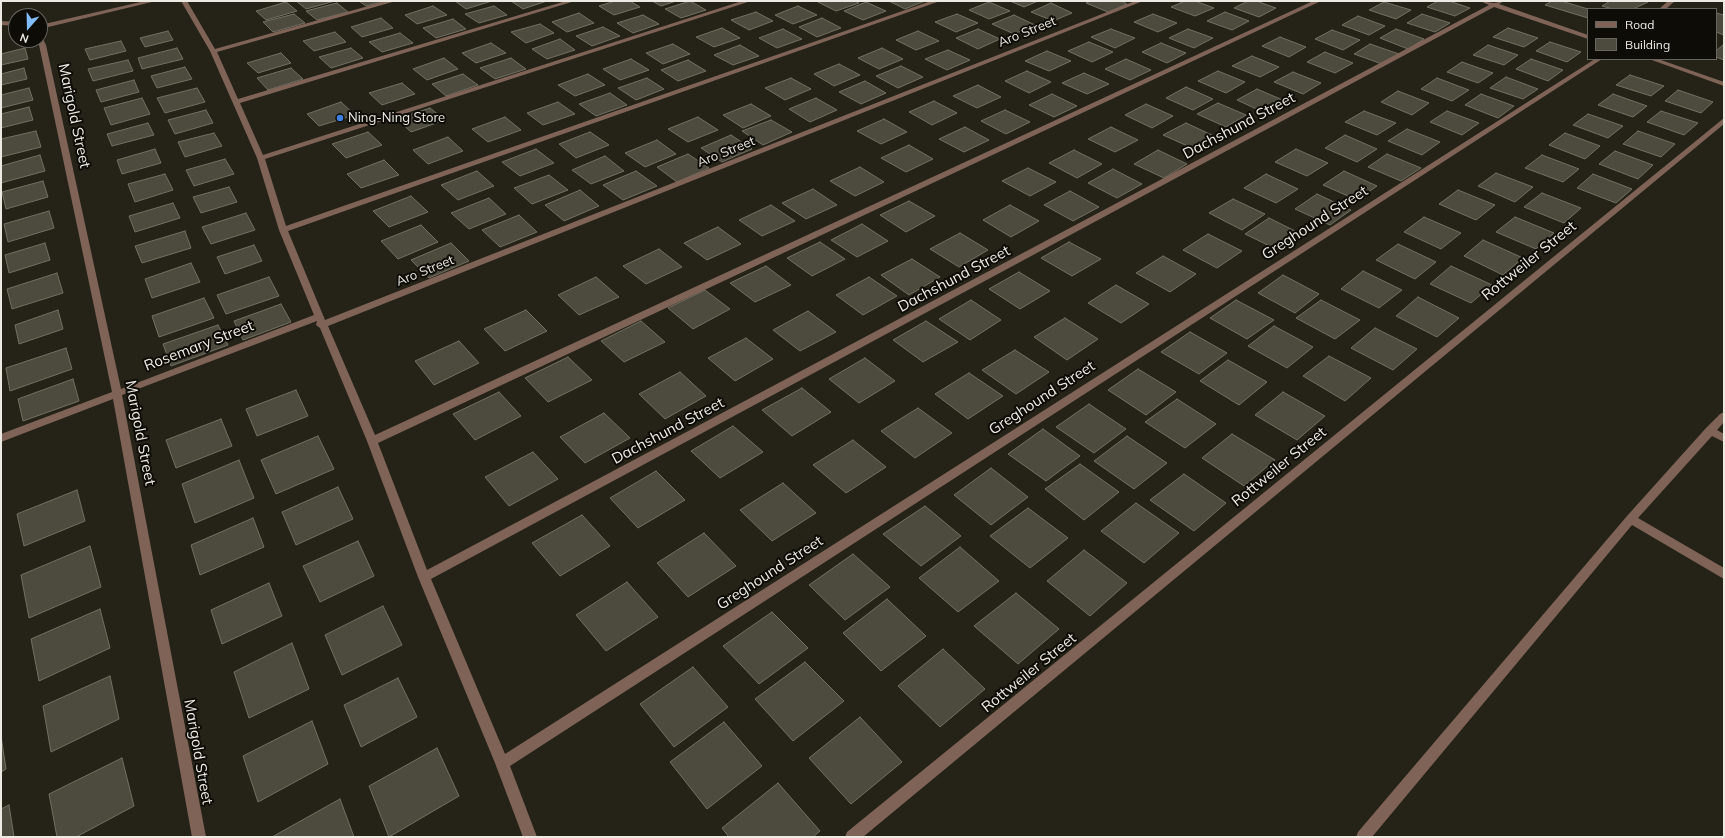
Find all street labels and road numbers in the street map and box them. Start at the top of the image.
street label: Aro Street [996,13,1058,51]
street label: Marigold Street [54,62,94,170]
street label: Dachshund Street [1180,89,1298,163]
street label: Aro Street [695,133,757,171]
street label: Greghound Street [1259,182,1371,264]
street label: Rottweiler Street [1478,217,1580,305]
street label: Dachshund Street [895,242,1013,316]
street label: Aro Street [394,252,456,290]
street label: Rosemary Street [142,317,256,375]
street label: Greghound Street [986,357,1098,439]
street label: Marigold Street [121,379,159,487]
street label: Dachshund Street [609,394,727,468]
street label: Rottweiler Street [1228,423,1330,511]
street label: Greghound Street [714,532,826,614]
street label: Rottweiler Street [978,629,1080,717]
street label: Marigold Street [180,698,216,806]

